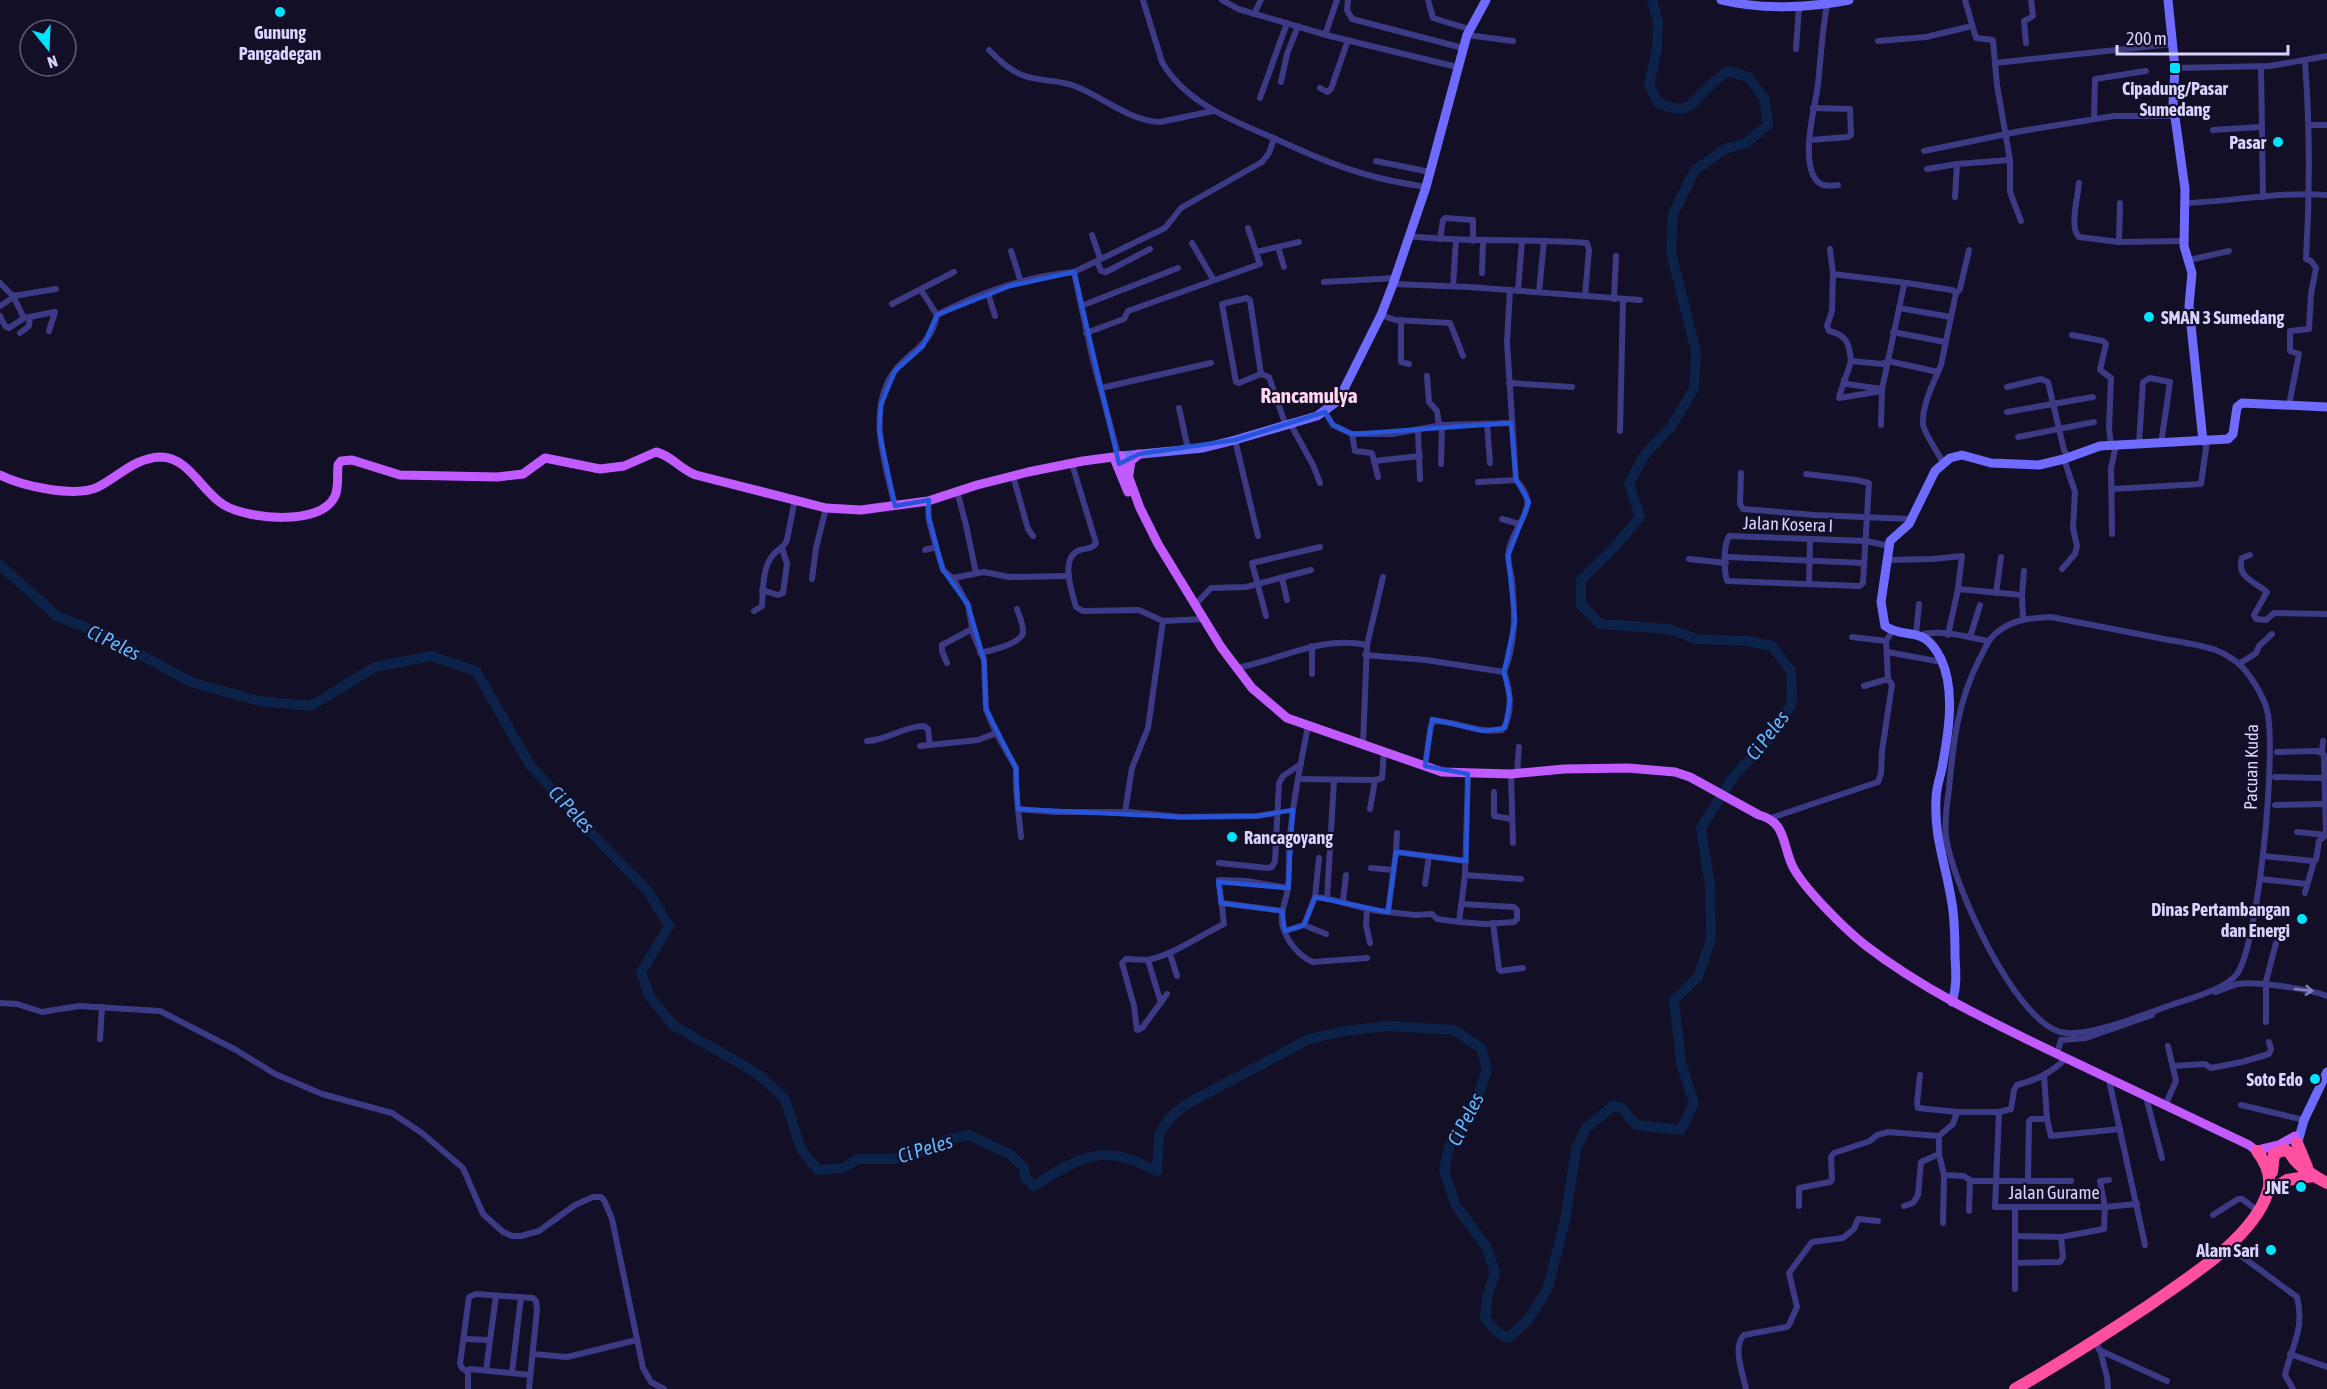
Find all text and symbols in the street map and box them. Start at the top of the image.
marker: Gunung Pangadegan [273,5,287,19]
north arrow [18,18,78,78]
scale bar [2117,18,2288,56]
place label: Gunung Pangadegan [239,22,322,64]
text: 200 m [2126,28,2167,49]
text: N [45,52,60,72]
marker: Cipadung/Pasar Sumedang [2168,61,2182,75]
place label: Cipadung/Pasar Sumedang [2122,78,2229,120]
place label: Pasar [2229,132,2267,153]
marker: Pasar [2271,135,2285,149]
place label: SMAN 3 Sumedang [2161,307,2284,328]
marker: SMAN 3 Sumedang [2142,310,2156,324]
district label: Rancamulya [1261,383,1358,407]
street label: Jalan Kosera I [1743,512,1833,536]
water label: Ci Peles [84,619,144,665]
water label: Ci Peles [1741,706,1793,764]
street label: Pacuan Kuda [2240,724,2262,810]
water label: Ci Peles [544,781,600,837]
place label: Rancagoyang [1244,827,1333,848]
marker: Rancagoyang [1225,830,1239,844]
place label: Dinas Pertambangan dan Energi [2151,899,2290,941]
marker: Dinas Pertambangan dan Energi [2295,912,2309,926]
one-way arrow [2293,985,2313,996]
place label: Soto Edo [2246,1069,2303,1090]
marker: Soto Edo [2308,1072,2322,1086]
water label: Ci Peles [1442,1089,1488,1149]
water label: Ci Peles [895,1129,955,1167]
place label: JNE [2264,1177,2289,1198]
marker: JNE [2294,1180,2308,1194]
street label: Jalan Gurame [2008,1182,2100,1203]
place label: Alam Sari [2195,1240,2259,1261]
marker: Alam Sari [2264,1243,2278,1257]

